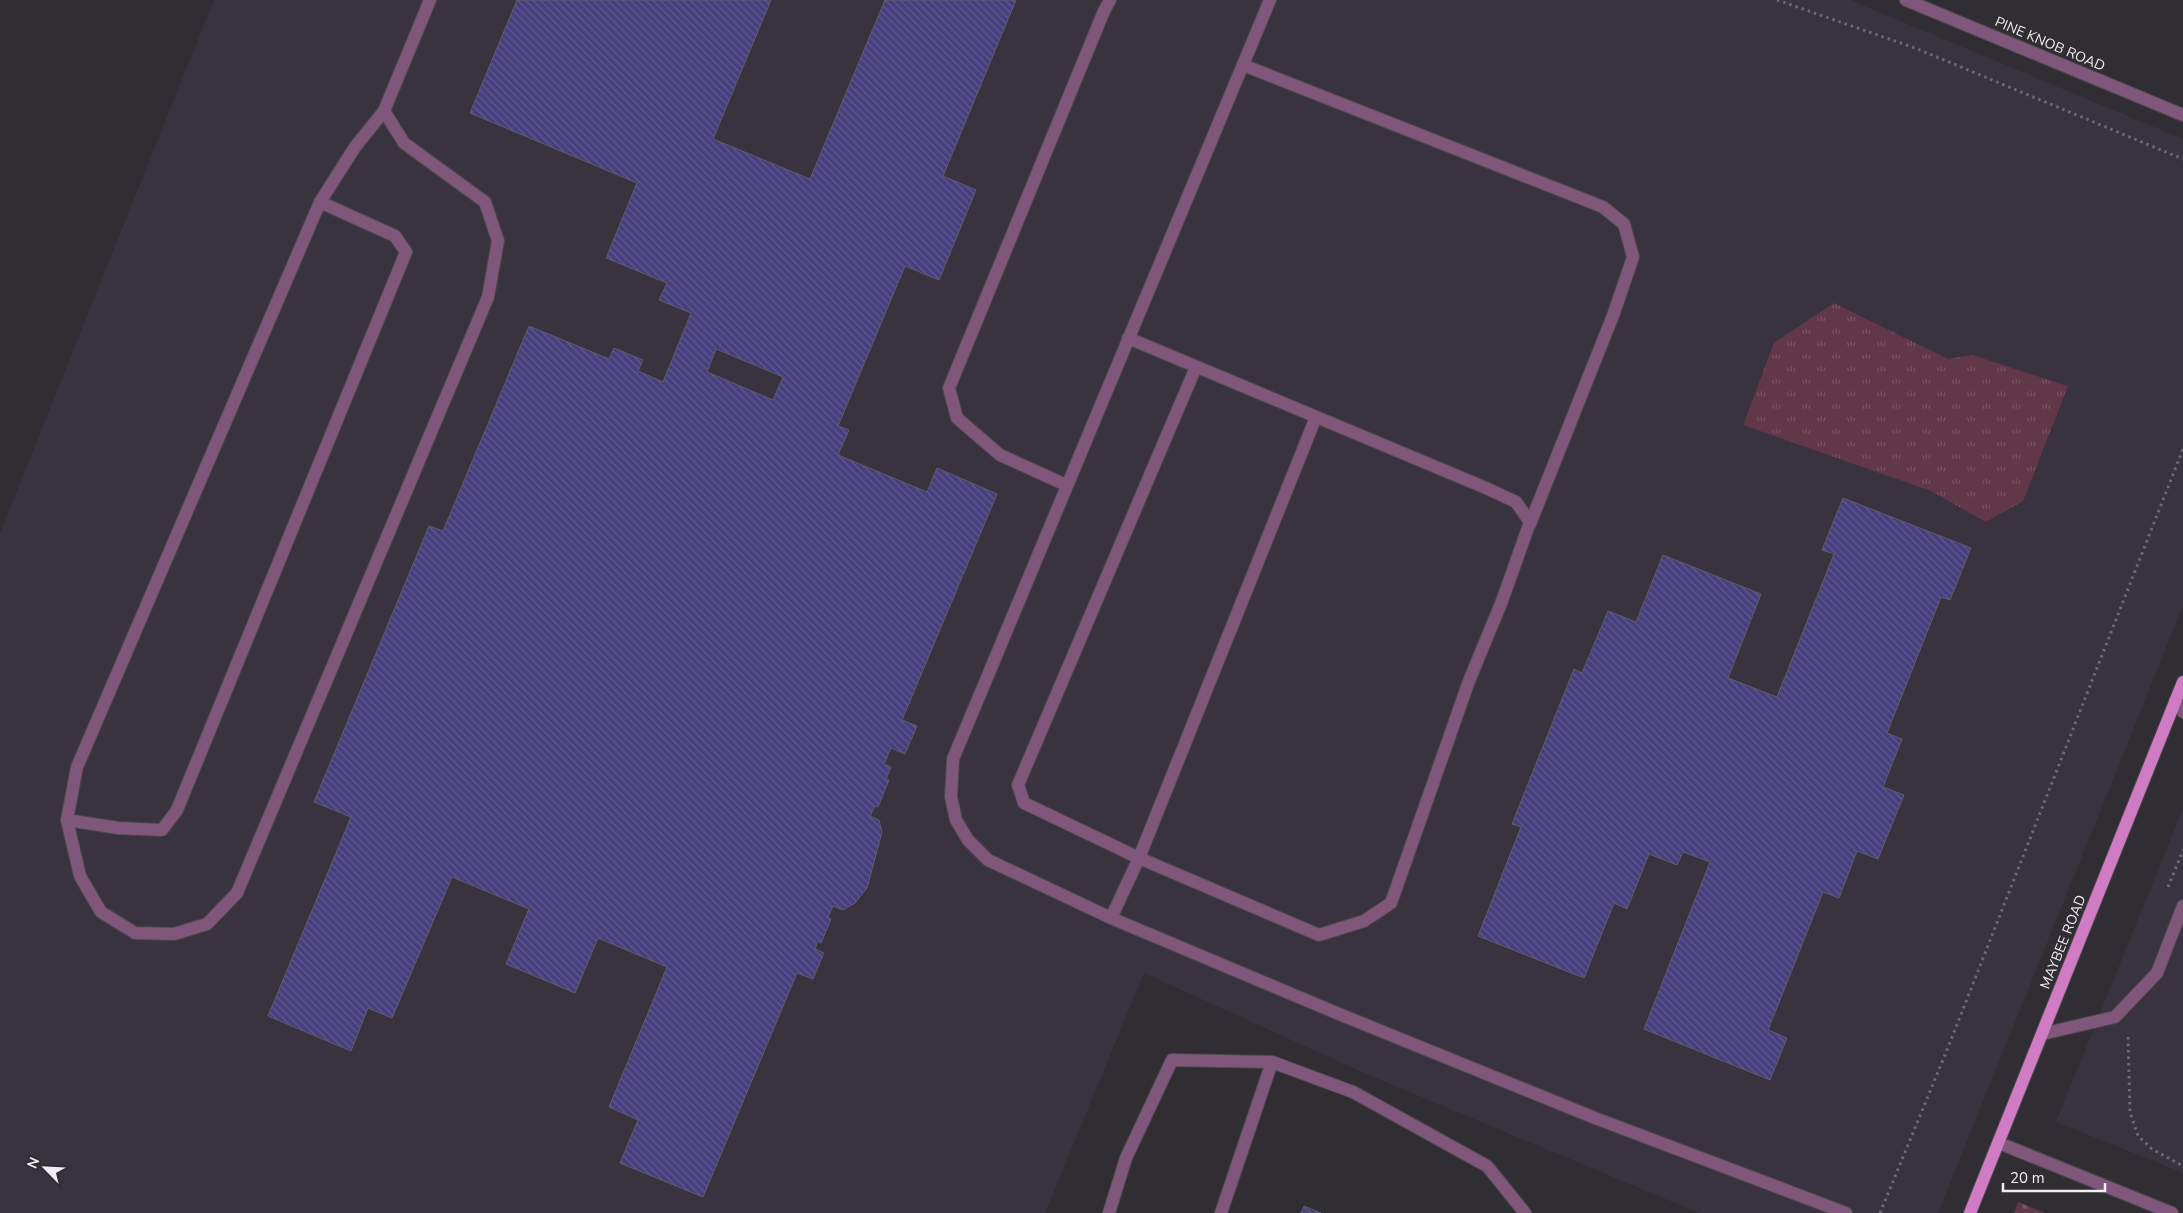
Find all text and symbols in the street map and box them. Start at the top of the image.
street label: PINE KNOB ROAD [1992,12,2108,76]
street label: MAYBEE ROAD [2036,892,2090,992]
north arrow [20,1143,70,1193]
text: N [23,1154,44,1172]
scale bar [2003,1160,2106,1192]
text: 20 m [2010,1168,2045,1188]

